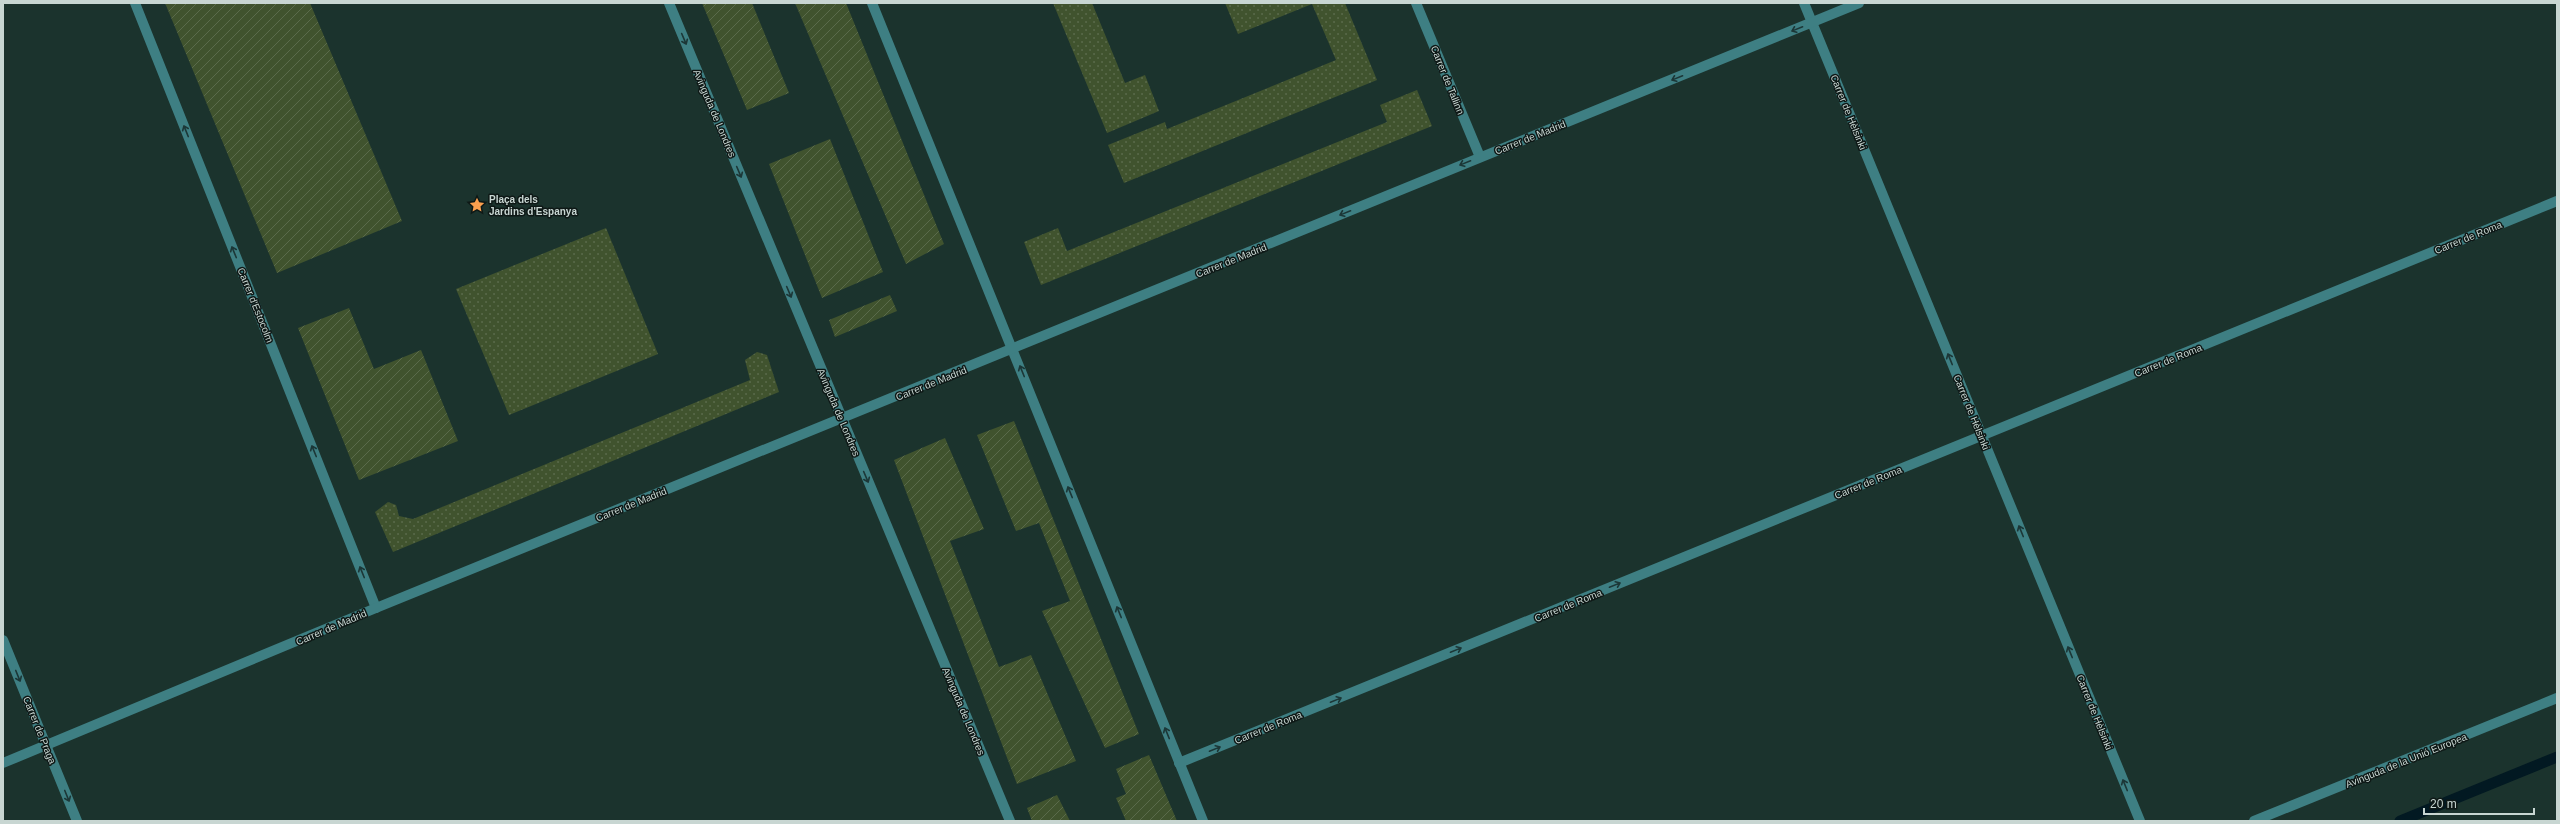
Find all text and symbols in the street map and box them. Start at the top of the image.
one-way arrow [1791,25,1803,33]
one-way arrow [681,33,688,45]
street label: Carrer de Tallinn [1429,44,1466,116]
street label: Avinguda de Londres [691,68,738,159]
street label: Carrer de Hèlsinki [1828,73,1869,151]
one-way arrow [1671,74,1683,82]
street label: Carrer de Madrid [1493,118,1567,157]
one-way arrow [182,126,190,138]
one-way arrow [1460,160,1472,168]
one-way arrow [736,165,744,177]
place label: Plaça dels Jardins d'Espanya [489,194,577,217]
place icon: Plaça dels Jardins d'Espanya [468,196,486,214]
one-way arrow [1340,210,1352,217]
street label: Carrer de Roma [2433,219,2504,256]
street label: Carrer de Madrid [1194,241,1268,280]
one-way arrow [230,247,238,259]
street label: Carrer d'Estocolm [236,266,276,344]
one-way arrow [786,285,794,297]
street label: Carrer de Roma [2133,342,2204,379]
one-way arrow [1946,354,1953,366]
street label: Carrer de Madrid [894,364,968,403]
one-way arrow [1018,365,1025,377]
street label: Avinguda de Londres [815,367,862,458]
street label: Carrer de Hèlsinki [1951,373,1992,451]
one-way arrow [309,445,317,457]
street label: Carrer de Roma [1833,464,1904,501]
one-way arrow [863,470,871,482]
street label: Carrer de Madrid [594,485,668,524]
one-way arrow [1066,486,1074,498]
one-way arrow [2016,526,2024,538]
one-way arrow [357,566,365,578]
one-way arrow [1609,581,1621,589]
street label: Carrer de Roma [1533,587,1604,624]
one-way arrow [1114,607,1122,619]
street label: Carrer de Madrid [294,608,368,647]
one-way arrow [1450,646,1462,654]
one-way arrow [2066,646,2073,658]
street label: Avinguda de Londres [940,666,987,757]
one-way arrow [14,669,22,681]
street label: Carrer de Hèlsinki [2074,673,2115,751]
street label: Carrer de Praga [21,695,58,766]
one-way arrow [1329,695,1341,703]
street label: Carrer de Roma [1233,709,1304,746]
one-way arrow [1163,727,1170,739]
street label: Avinguda de la Unió Europea [2344,731,2469,790]
one-way arrow [1209,744,1221,752]
one-way arrow [2120,779,2128,791]
one-way arrow [64,790,71,802]
scale bar [2424,790,2534,816]
text: 20 m [2430,797,2457,811]

